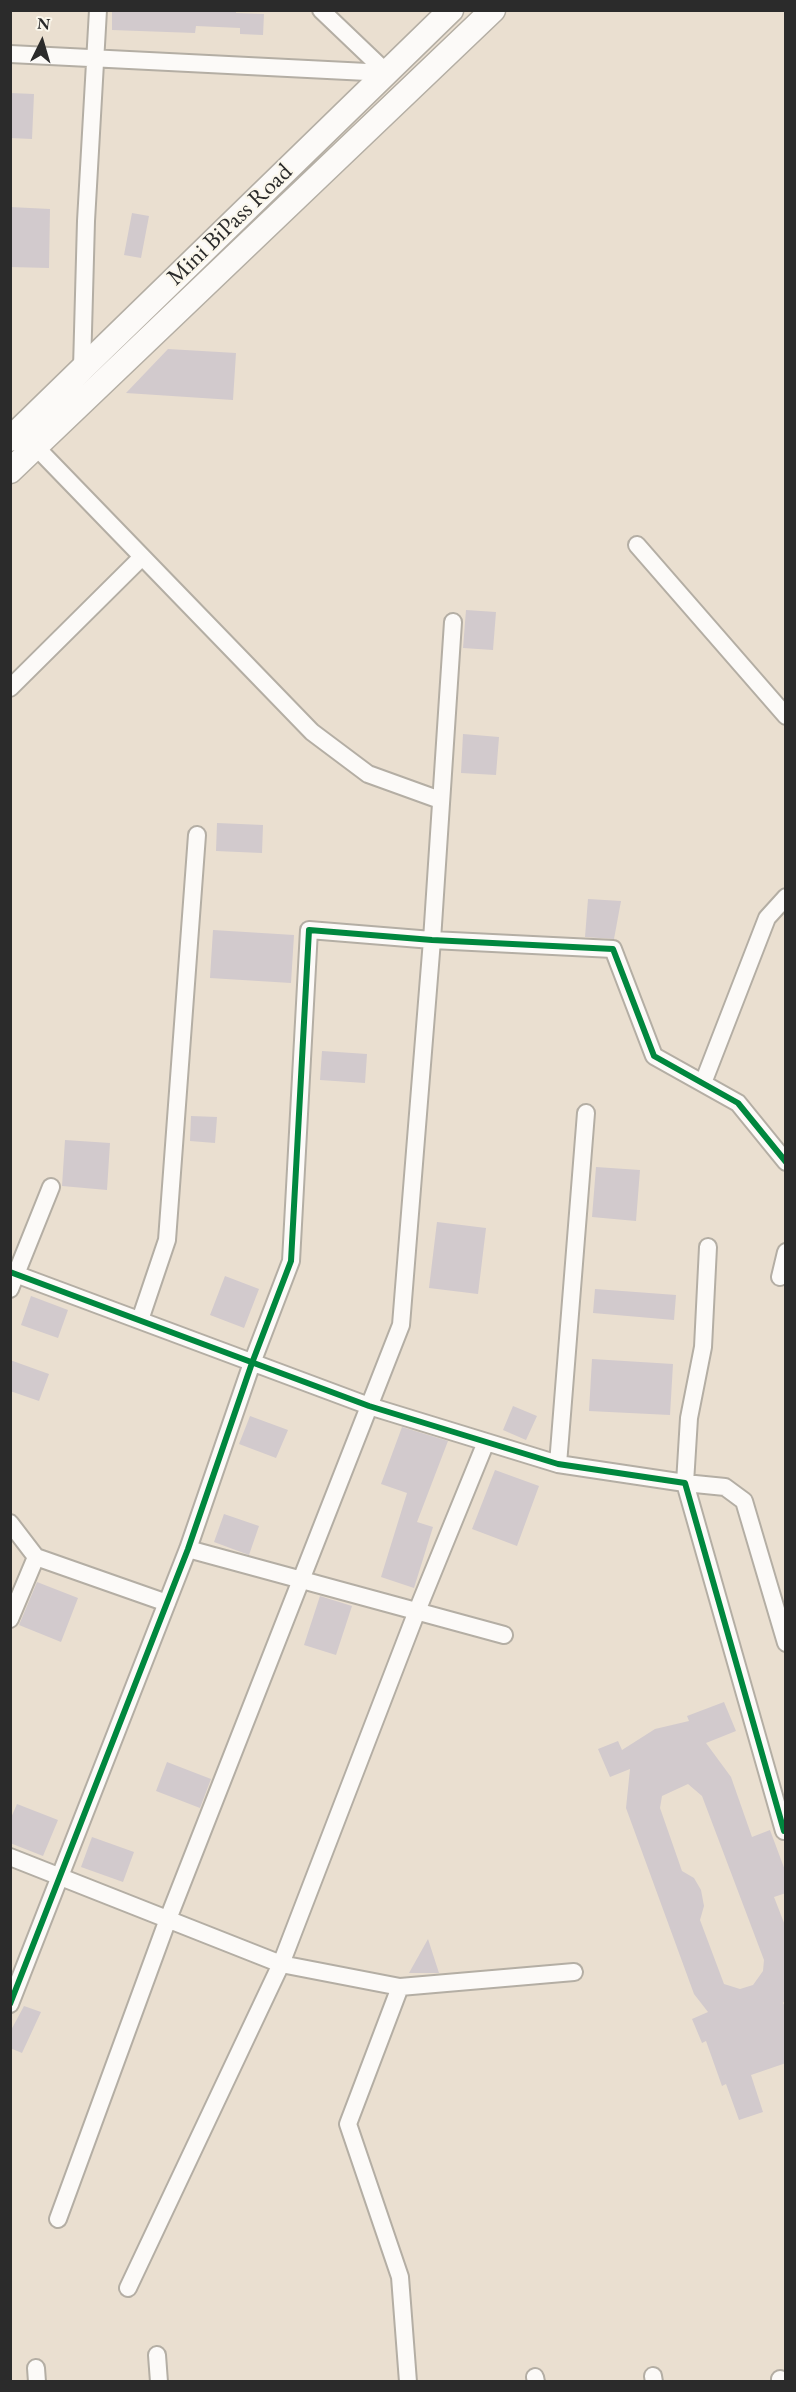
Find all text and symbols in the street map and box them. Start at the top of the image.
north arrow [12,12,72,72]
text: N [36,13,51,35]
street label: Mini BiPass Road [161,158,299,292]

